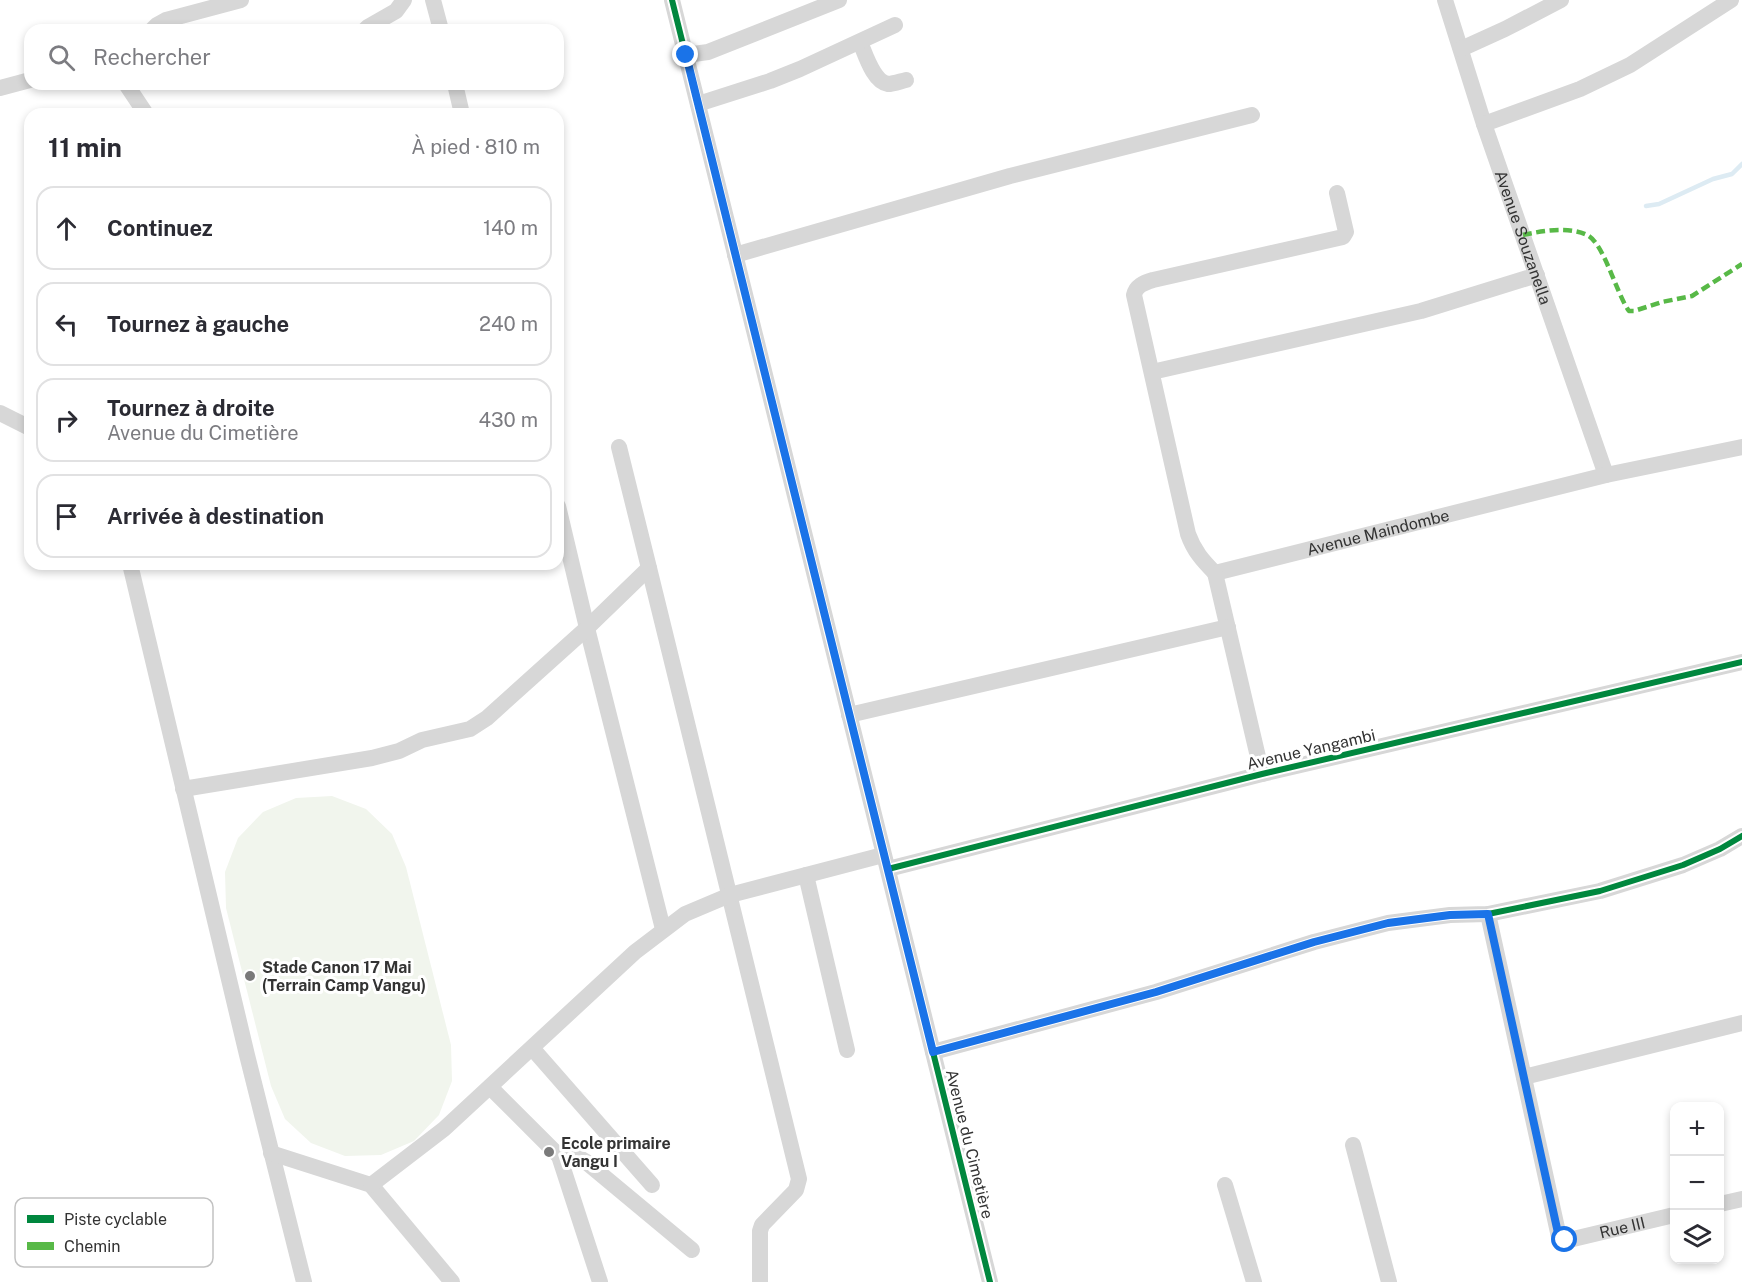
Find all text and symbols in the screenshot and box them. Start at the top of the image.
search box [24,24,564,90]
icon: search [45,41,78,74]
route end [672,41,698,67]
text: Rechercher [93,44,211,70]
text: 11 min [48,132,122,163]
text: À pied · 810 m [411,135,540,159]
street label: Avenue Souzanella [1491,168,1555,307]
icon: ahead [50,212,83,245]
text: Continuez [107,215,213,241]
text: 140 m [483,216,538,240]
icon: left [50,308,83,341]
text: Tournez à gauche [107,311,289,337]
text: 240 m [479,312,538,336]
text: Tournez à droite [107,395,275,421]
icon: right [50,404,83,437]
text: 430 m [479,408,538,432]
text: Avenue du Cimetière [107,421,299,445]
icon: arrive [50,500,83,533]
text: Arrivée à destination [107,503,324,529]
street label: Avenue Maindombe [1305,506,1451,560]
street label: Avenue Yangambi [1245,725,1377,774]
place label: Stade Canon 17 Mai (Terrain Camp Vangu) [262,958,426,995]
marker: Stade Canon 17 Mai (Terrain Camp Vangu) [243,969,257,983]
street label: Avenue du Cimetière [942,1067,997,1221]
map controls [1670,1102,1724,1264]
button: + [1670,1102,1724,1156]
place label: Ecole primaire Vangu I [561,1134,671,1171]
marker: Ecole primaire Vangu I [542,1145,556,1159]
button: − [1670,1156,1724,1210]
legend [15,1198,213,1267]
text: Piste cyclable [64,1210,167,1229]
button: layers [1670,1210,1724,1264]
street label: Rue III [1597,1213,1647,1242]
route start [1551,1226,1577,1252]
text: Chemin [64,1237,120,1256]

